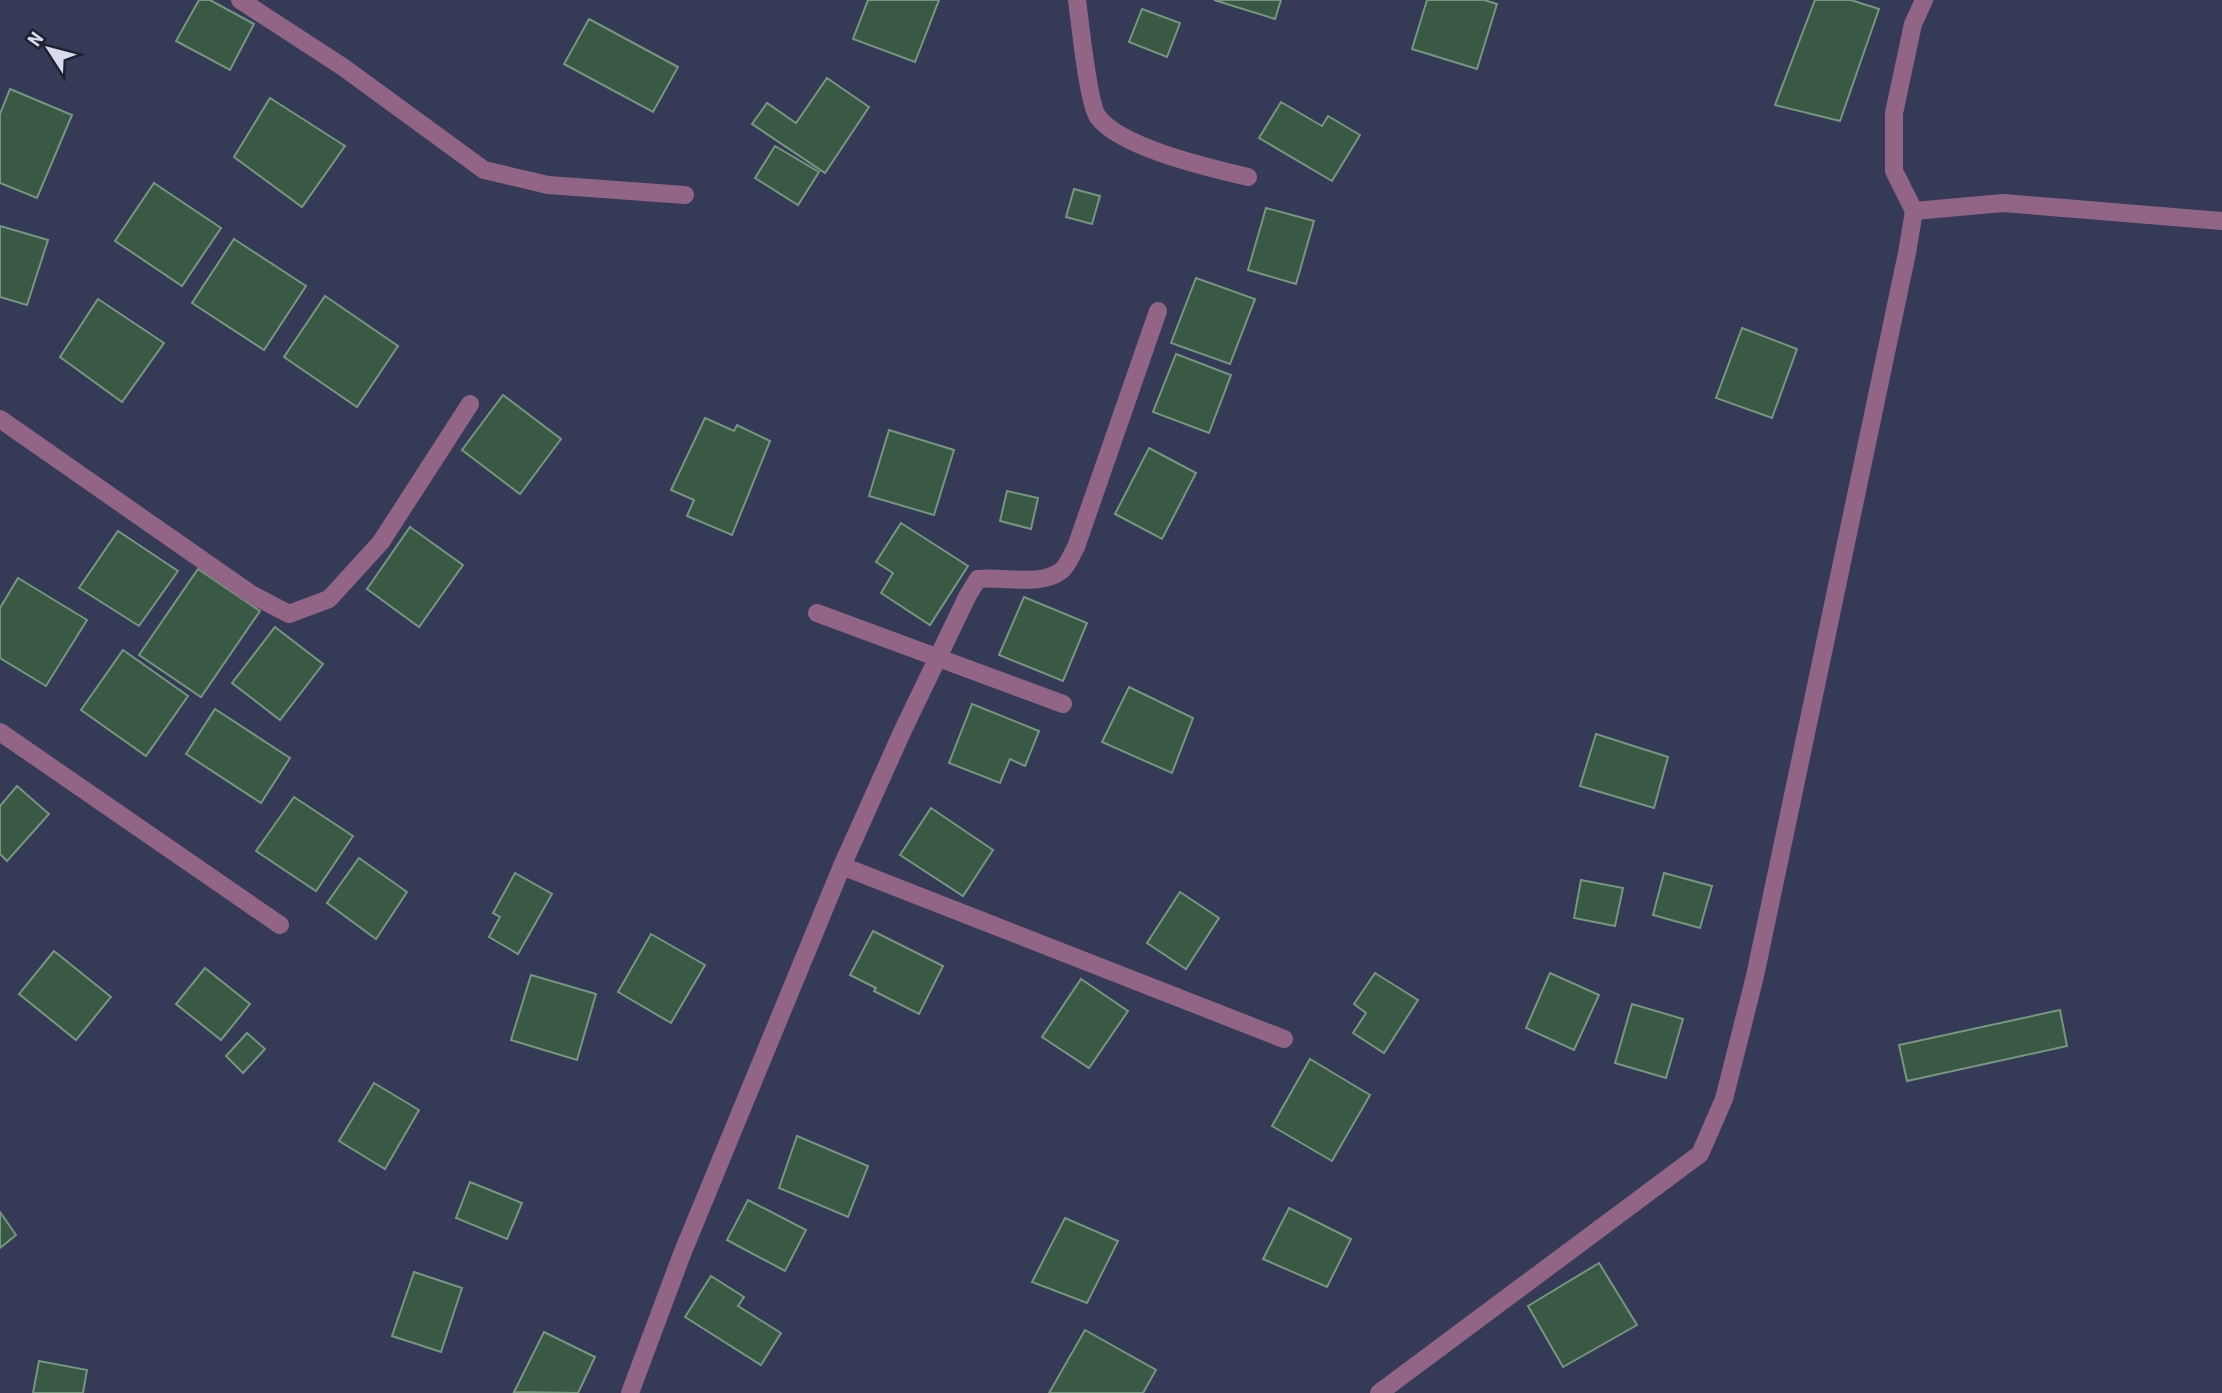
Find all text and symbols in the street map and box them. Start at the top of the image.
north arrow [14,14,84,84]
text: N [23,28,48,51]

